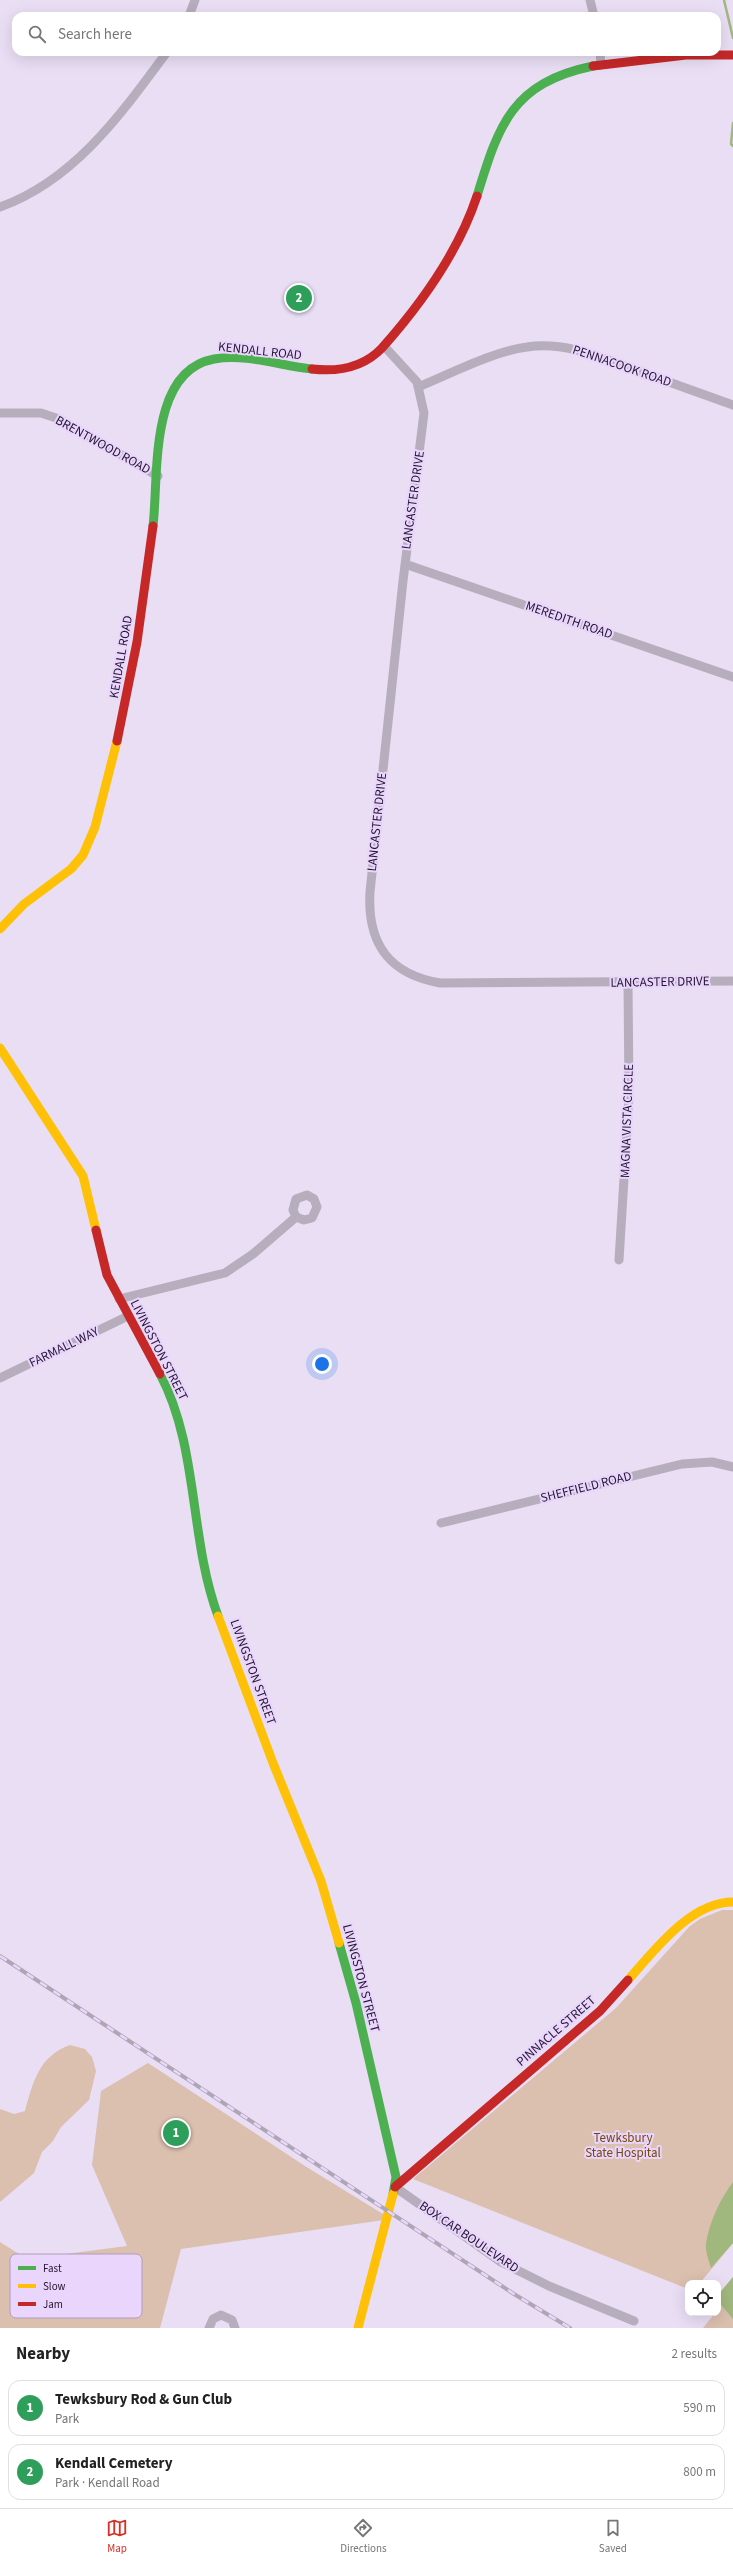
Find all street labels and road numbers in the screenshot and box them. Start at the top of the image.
street label: KENDALL ROAD [217,338,303,364]
street label: PENNACOOK ROAD [570,341,674,391]
street label: BRENTWOOD ROAD [52,411,154,479]
street label: LANCASTER DRIVE [397,450,429,550]
street label: MEREDITH ROAD [523,597,615,643]
street label: KENDALL ROAD [105,614,137,700]
street label: LANCASTER DRIVE [363,772,391,872]
street label: LANCASTER DRIVE [610,972,710,992]
street label: MAGNA VISTA CIRCLE [616,1063,638,1178]
street label: LIVINGSTON STREET [126,1296,192,1404]
street label: FARMALL WAY [26,1322,103,1372]
street label: SHEFFIELD ROAD [539,1467,633,1507]
street label: LIVINGSTON STREET [226,1617,280,1727]
street label: LIVINGSTON STREET [338,1922,384,2034]
street label: PINNACLE STREET [513,1992,599,2070]
street label: BOX CAR BOULEVARD [416,2197,522,2277]

